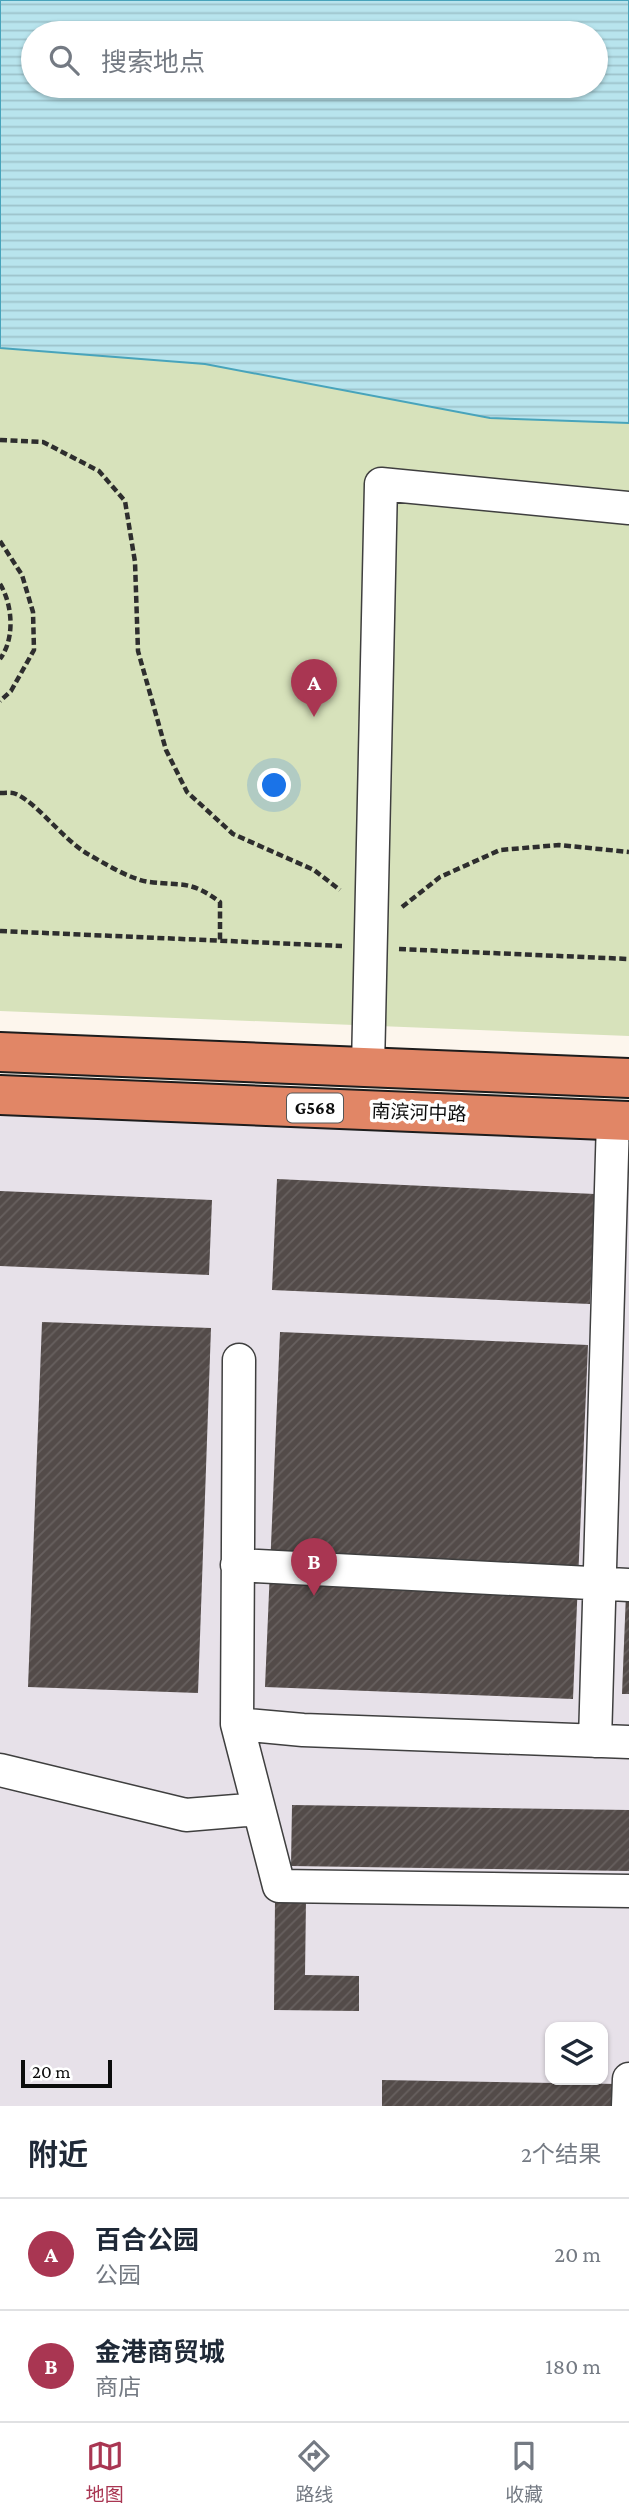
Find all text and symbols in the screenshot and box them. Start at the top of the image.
search box [21,21,608,98]
icon: search [45,41,83,79]
text: 搜索地点 [101,48,205,77]
pin: A [291,659,337,717]
your location [257,768,291,802]
road number: G568 [287,1093,343,1122]
street label: 南滨河中路 [371,1100,467,1125]
pin: B [291,1538,337,1596]
map controls [545,2022,608,2085]
button: layers [545,2022,608,2085]
scale bar [21,2057,112,2089]
text: 20 m [32,2061,71,2082]
text: 附近 [28,2138,88,2171]
text: 2个结果 [521,2141,601,2167]
text: 百合公园 [95,2226,199,2255]
text: A [44,2241,58,2267]
text: 20 m [554,2241,601,2267]
text: 公园 [95,2262,141,2288]
text: 金港商贸城 [95,2338,225,2367]
text: B [44,2353,58,2379]
text: 180 m [545,2353,601,2379]
text: 商店 [95,2374,141,2400]
tab: 地图 [86,2437,124,2506]
tab: 路线 [295,2437,333,2506]
tab: 收藏 [505,2437,543,2506]

